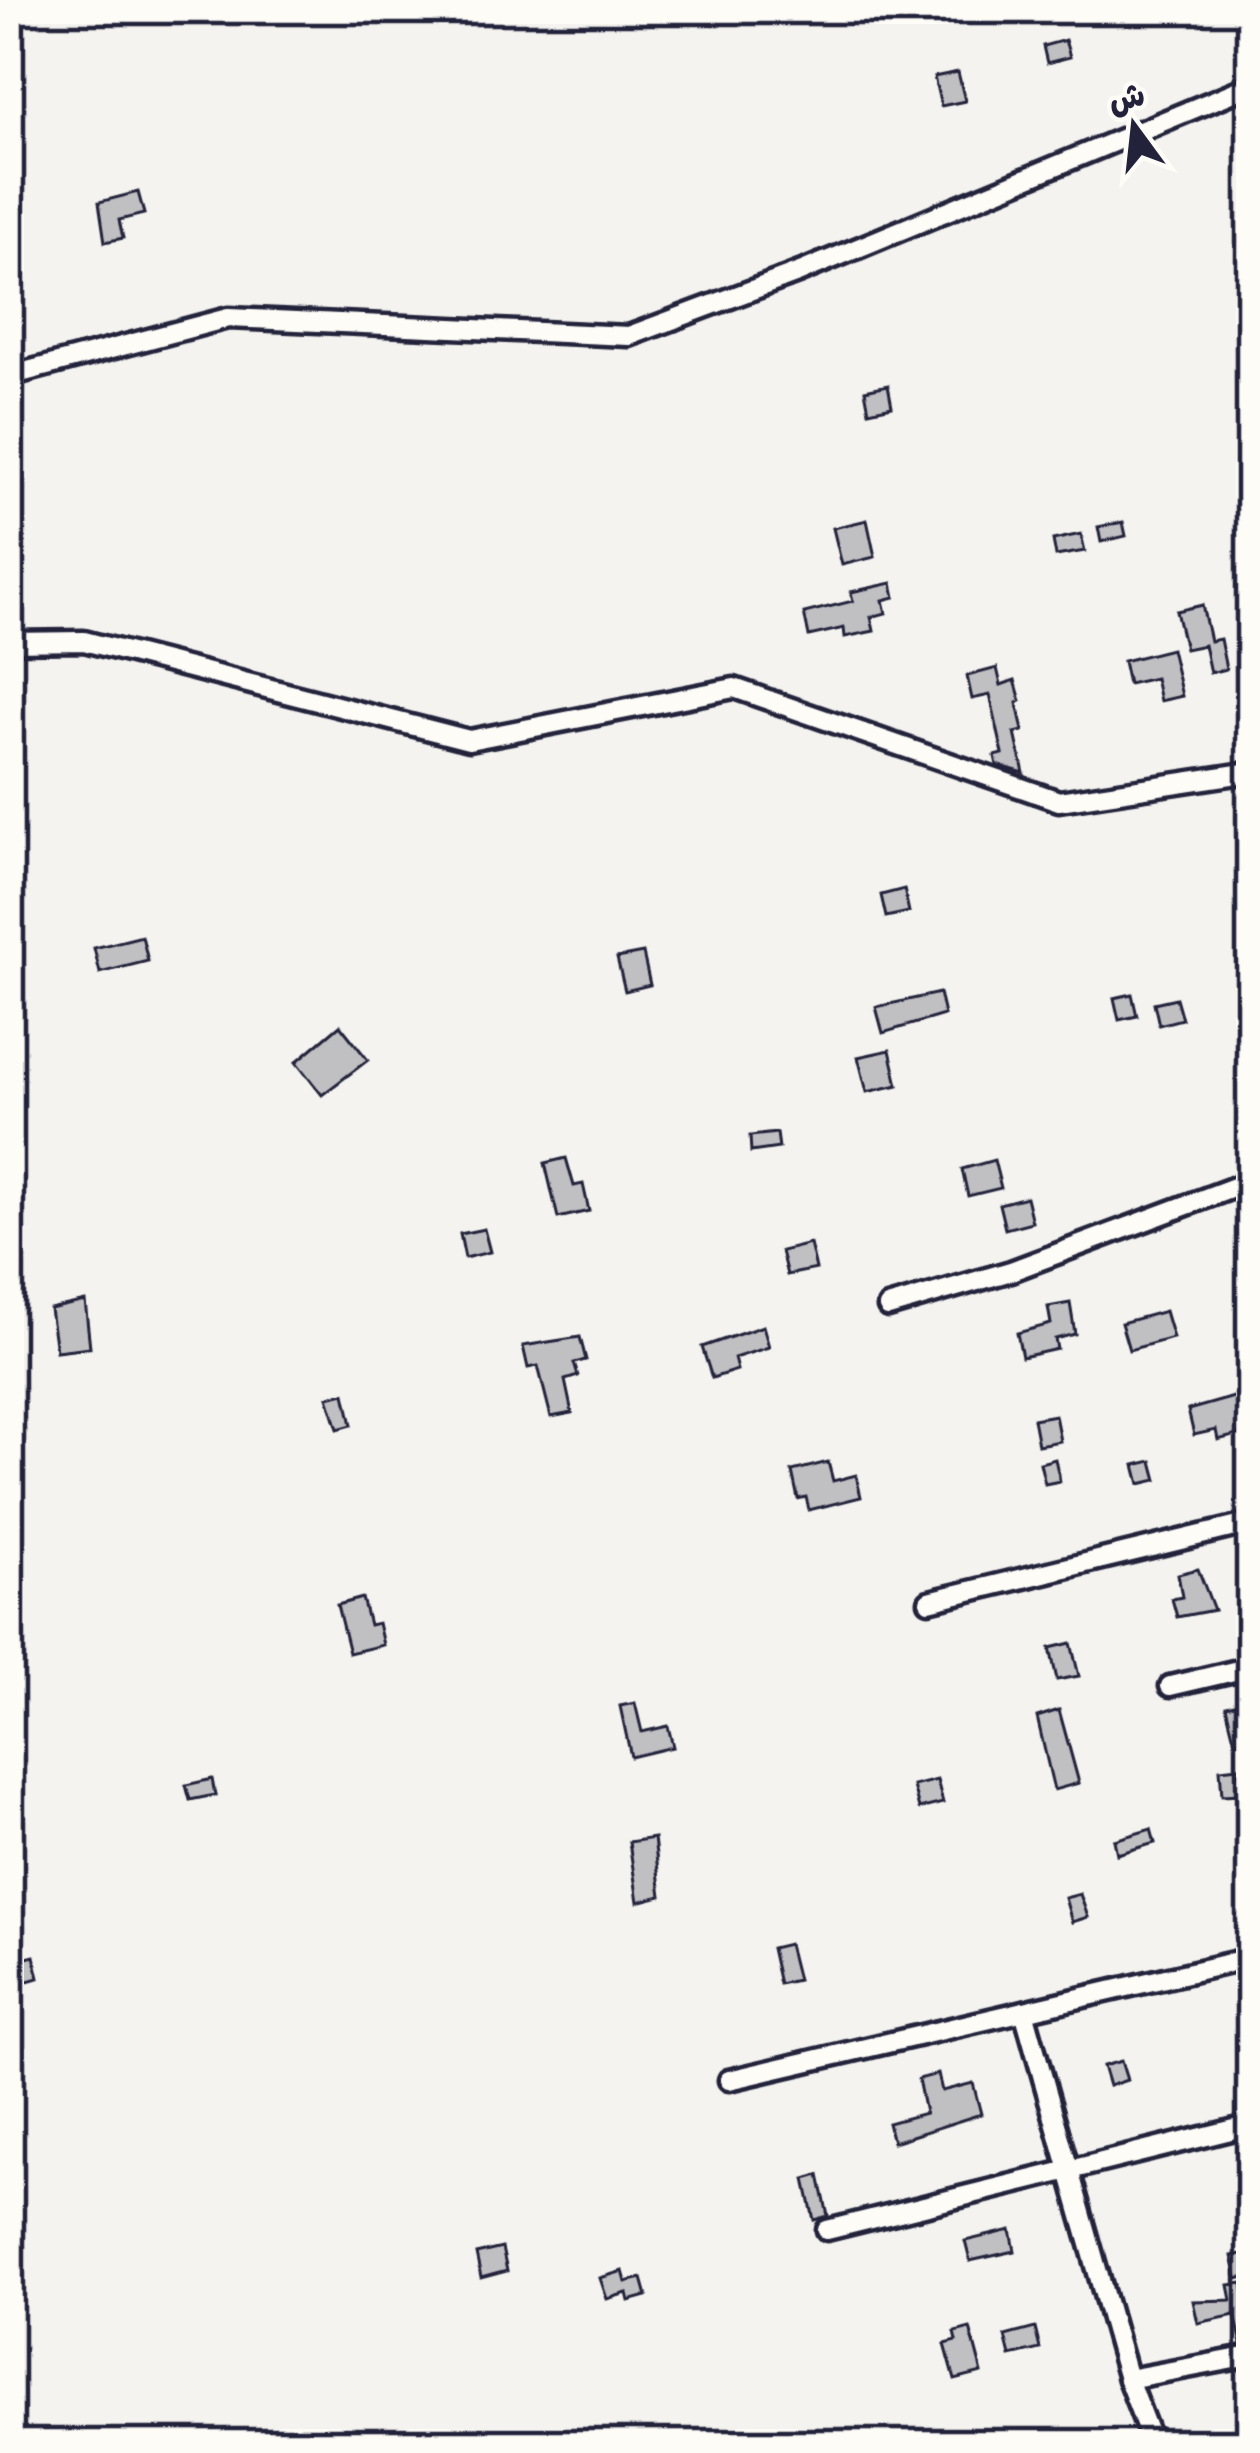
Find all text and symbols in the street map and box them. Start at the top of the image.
north arrow [1074,66,1194,186]
text: ش [1104,75,1149,123]

